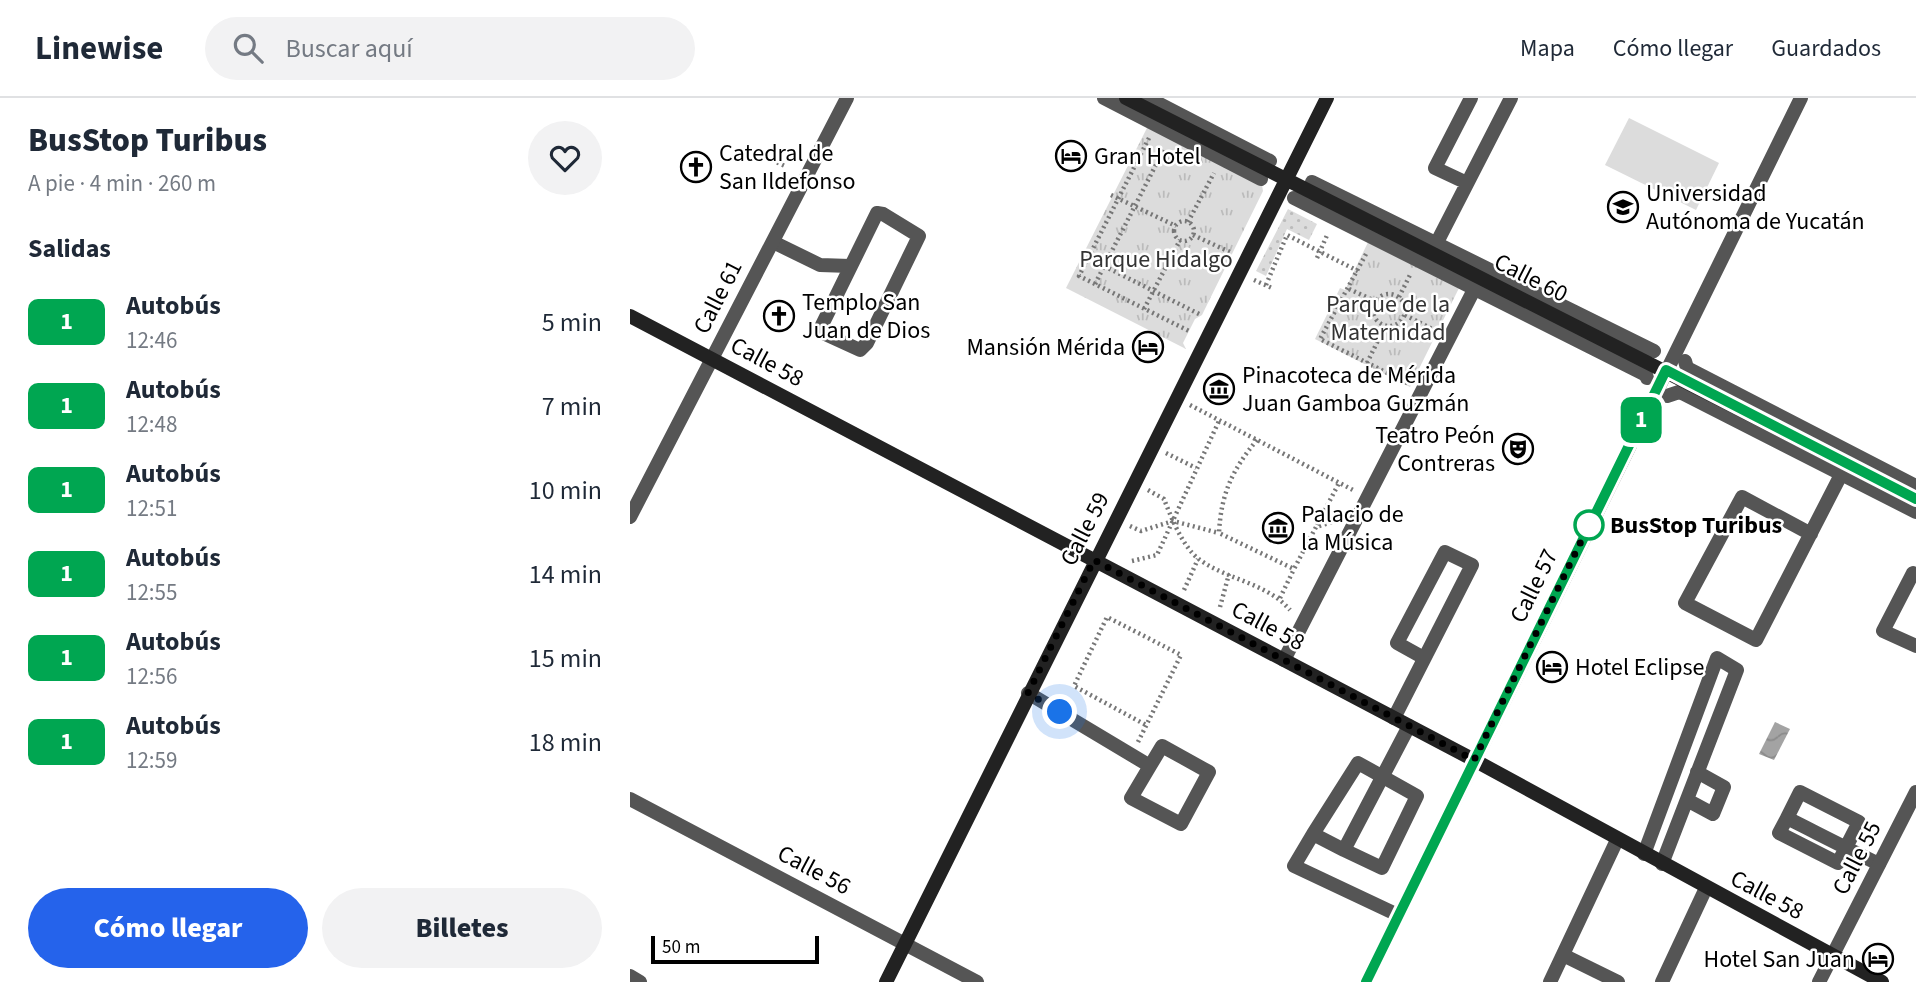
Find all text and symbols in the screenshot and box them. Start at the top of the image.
search box [205,17,695,80]
text: Linewise [35,25,163,72]
icon: search [229,29,267,67]
text: Buscar aquí [285,30,413,67]
text: Mapa [1520,31,1575,66]
text: Cómo llegar [1613,31,1733,66]
text: Guardados [1771,31,1881,66]
text: BusStop Turibus [28,117,267,164]
button: heart [528,121,602,195]
place label: Catedral de San Ildefonso [719,136,855,199]
hotel icon: Gran Hotel [1054,139,1088,173]
place label: Gran Hotel [1094,139,1201,174]
church icon: Catedral de San Ildefonso [679,150,713,184]
text: A pie · 4 min · 260 m [28,167,216,200]
place label: Universidad Autónoma de Yucatán [1646,176,1865,239]
school or university icon: Universidad Autónoma de Yucatán [1606,190,1640,224]
text: Salidas [28,230,111,267]
park label: Parque Hidalgo [1079,242,1233,277]
street label: Calle 60 [1488,245,1574,311]
street label: Calle 61 [685,254,751,340]
place label: Templo San Juan de Dios [802,285,930,348]
text: Autobús [126,287,221,324]
park label: Parque de la Maternidad [1326,287,1450,350]
church icon: Templo San Juan de Dios [762,299,796,333]
text: 1 [60,304,73,339]
text: 5 min [542,304,602,341]
text: 12:46 [126,324,177,357]
street label: Calle 58 [724,328,810,396]
place label: Mansión Mérida [966,330,1125,365]
hotel icon: Mansión Mérida [1131,330,1165,364]
place label: Pinacoteca de Mérida Juan Gamboa Guzmán [1242,358,1469,421]
text: Autobús [126,371,221,408]
museum icon: Pinacoteca de Mérida Juan Gamboa Guzmán [1202,372,1236,406]
text: 1 [60,388,73,423]
text: 7 min [542,388,602,425]
line badge: 1 [1618,397,1664,443]
text: 1 [1635,402,1647,437]
text: 12:48 [126,408,177,441]
place label: Teatro Peón Contreras [1375,418,1495,481]
theatre icon: Teatro Peón Contreras [1501,432,1535,466]
text: Autobús [126,455,221,492]
text: 1 [60,472,73,507]
text: 10 min [529,472,602,509]
street label: Calle 59 [1052,486,1118,572]
text: 12:51 [126,492,177,525]
place label: Palacio de la Música [1301,497,1404,560]
place label: BusStop Turibus [1610,508,1782,543]
marker: BusStop Turibus [1574,510,1604,540]
museum icon: Palacio de la Música [1261,511,1295,545]
text: Autobús [126,539,221,576]
street label: Calle 57 [1501,543,1567,629]
text: 1 [60,556,73,591]
text: 14 min [529,556,602,593]
text: 12:55 [126,576,177,609]
street label: Calle 58 [1225,592,1311,660]
text: Autobús [126,623,221,660]
text: 1 [60,640,73,675]
text: 15 min [529,640,602,677]
hotel icon: Hotel Eclipse [1535,650,1569,684]
place label: Hotel Eclipse [1575,650,1704,685]
text: 12:56 [126,660,177,693]
your location [1042,694,1077,729]
text: Autobús [126,707,221,744]
text: 1 [60,724,73,759]
text: 18 min [529,724,602,761]
text: 12:59 [126,744,177,777]
street label: Calle 55 [1824,815,1890,901]
street label: Calle 56 [771,836,857,904]
street label: Calle 58 [1724,861,1810,929]
button: Cómo llegar [28,888,308,968]
button: Billetes [322,888,602,968]
scale bar [651,933,819,965]
text: 50 m [662,934,700,961]
place label: Hotel San Juan [1704,942,1855,977]
hotel icon: Hotel San Juan [1861,942,1895,976]

